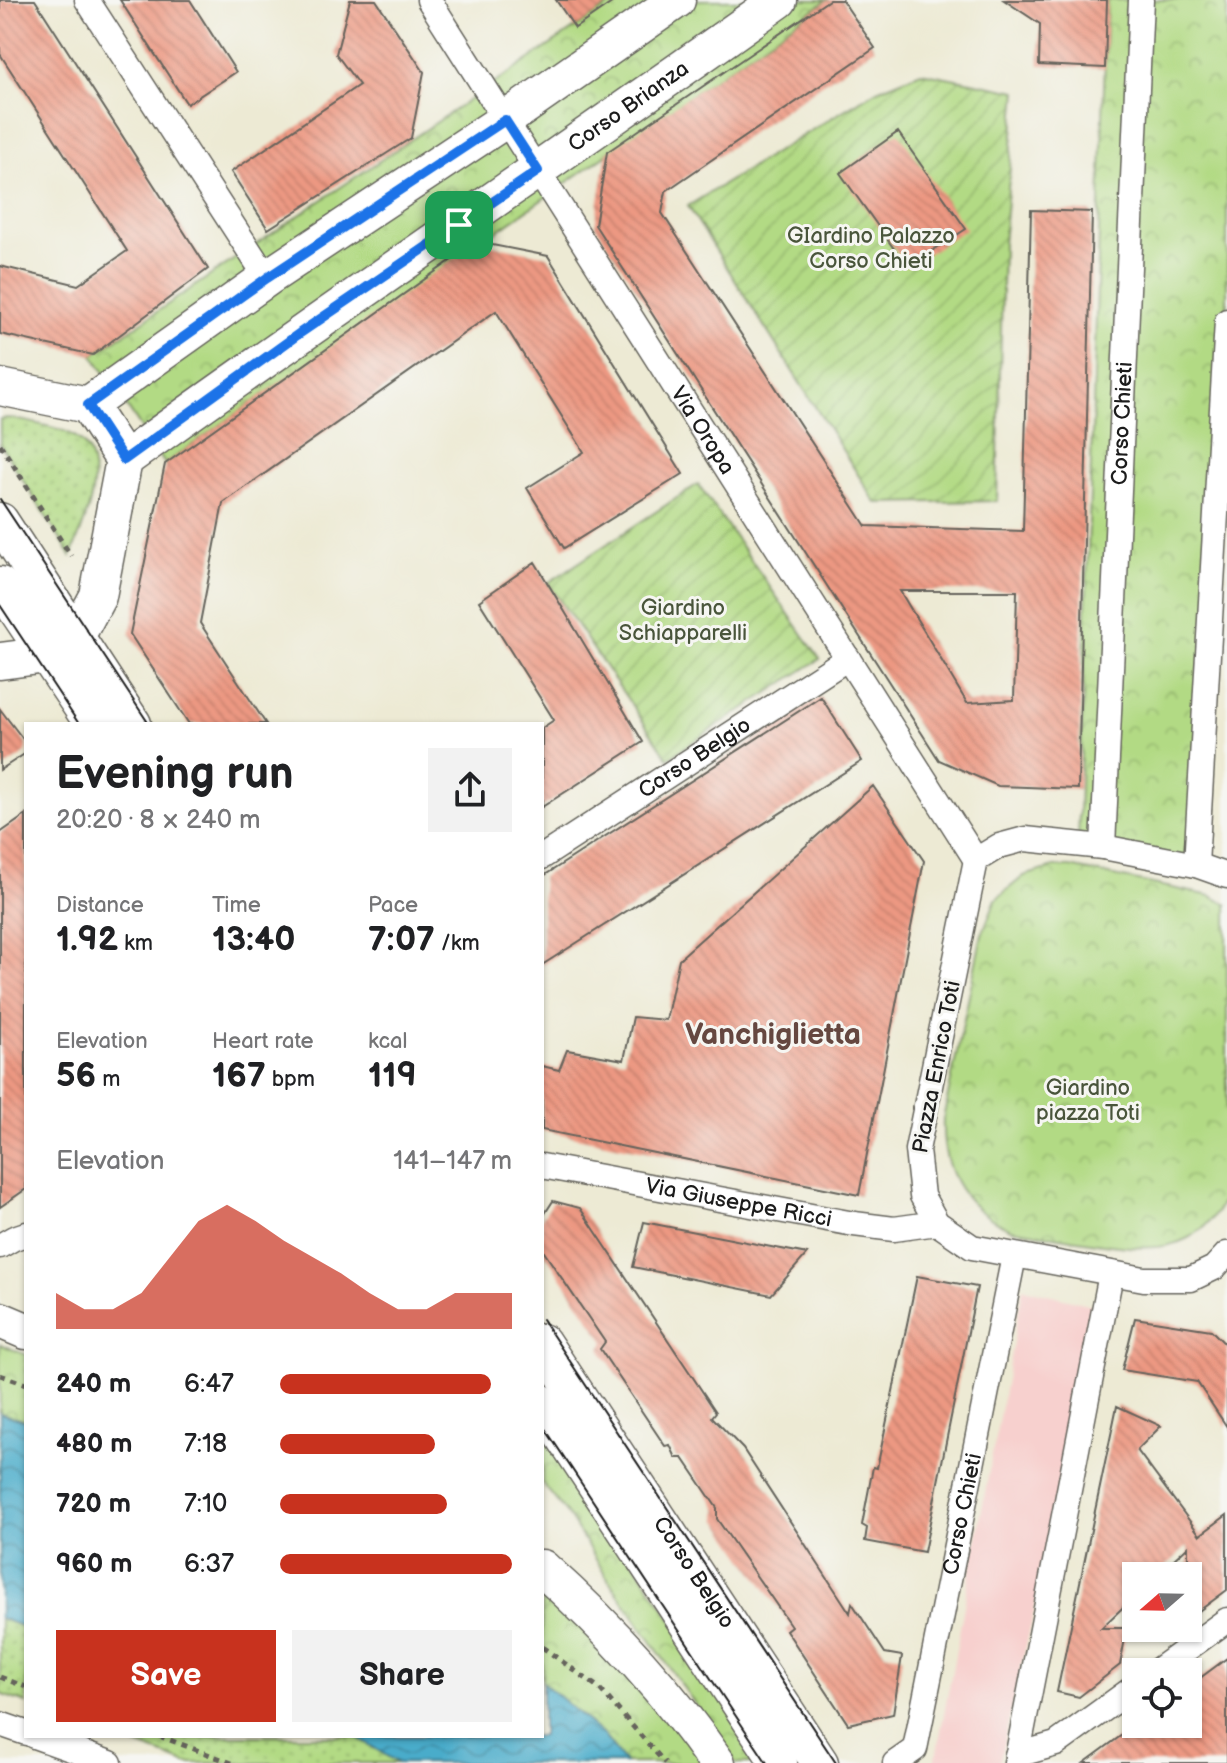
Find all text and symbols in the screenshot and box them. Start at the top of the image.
street label: Corso Brianza [563,55,694,158]
pin [425,191,493,259]
icon: arrive [437,203,481,247]
park label: GIardino Palazzo Corso Chieti [787,223,955,275]
street label: Corso Chieti [1106,361,1138,486]
street label: Via Oropa [665,381,741,479]
park label: Giardino Schiapparelli [619,595,747,647]
street label: Corso Belgio [633,711,756,804]
text: Evening run [56,748,293,801]
button: share [428,748,512,832]
text: 20:20 · 8 × 240 m [56,805,261,836]
text: Distance [56,892,144,919]
text: Time [212,892,261,919]
text: Pace [368,892,418,919]
text: 1.92 [56,919,118,960]
text: 13:40 [212,919,296,960]
text: 7:07 [368,919,435,960]
text: km [118,930,153,957]
text: /km [435,930,480,957]
street label: Piazza Enrico Toti [907,978,967,1156]
district label: Vanchiglietta [685,1017,861,1053]
text: Elevation [56,1028,148,1055]
text: Heart rate [212,1028,314,1055]
text: kcal [368,1028,407,1055]
text: 56 [56,1055,96,1096]
text: 167 [212,1055,266,1096]
text: 119 [368,1055,417,1096]
text: m [96,1066,120,1093]
text: bpm [266,1066,315,1093]
park label: Giardino piazza Toti [1036,1075,1140,1127]
text: Elevation [56,1146,164,1177]
text: 141–147 m [393,1146,512,1177]
street label: Via Giuseppe Ricci [643,1172,834,1233]
text: 240 m [56,1369,131,1400]
text: 6:47 [184,1369,234,1400]
text: 480 m [56,1429,132,1460]
text: 7:18 [184,1429,227,1460]
street label: Corso Chieti [937,1451,988,1577]
text: 720 m [56,1489,131,1520]
text: 7:10 [184,1489,227,1520]
street label: Corso Belgio [647,1511,741,1633]
text: 960 m [56,1549,132,1580]
text: 6:37 [184,1549,234,1580]
north arrow [1122,1562,1202,1642]
map controls [1122,1562,1202,1738]
button: Save [56,1630,276,1722]
button: Share [292,1630,512,1722]
button: locate [1122,1658,1202,1738]

